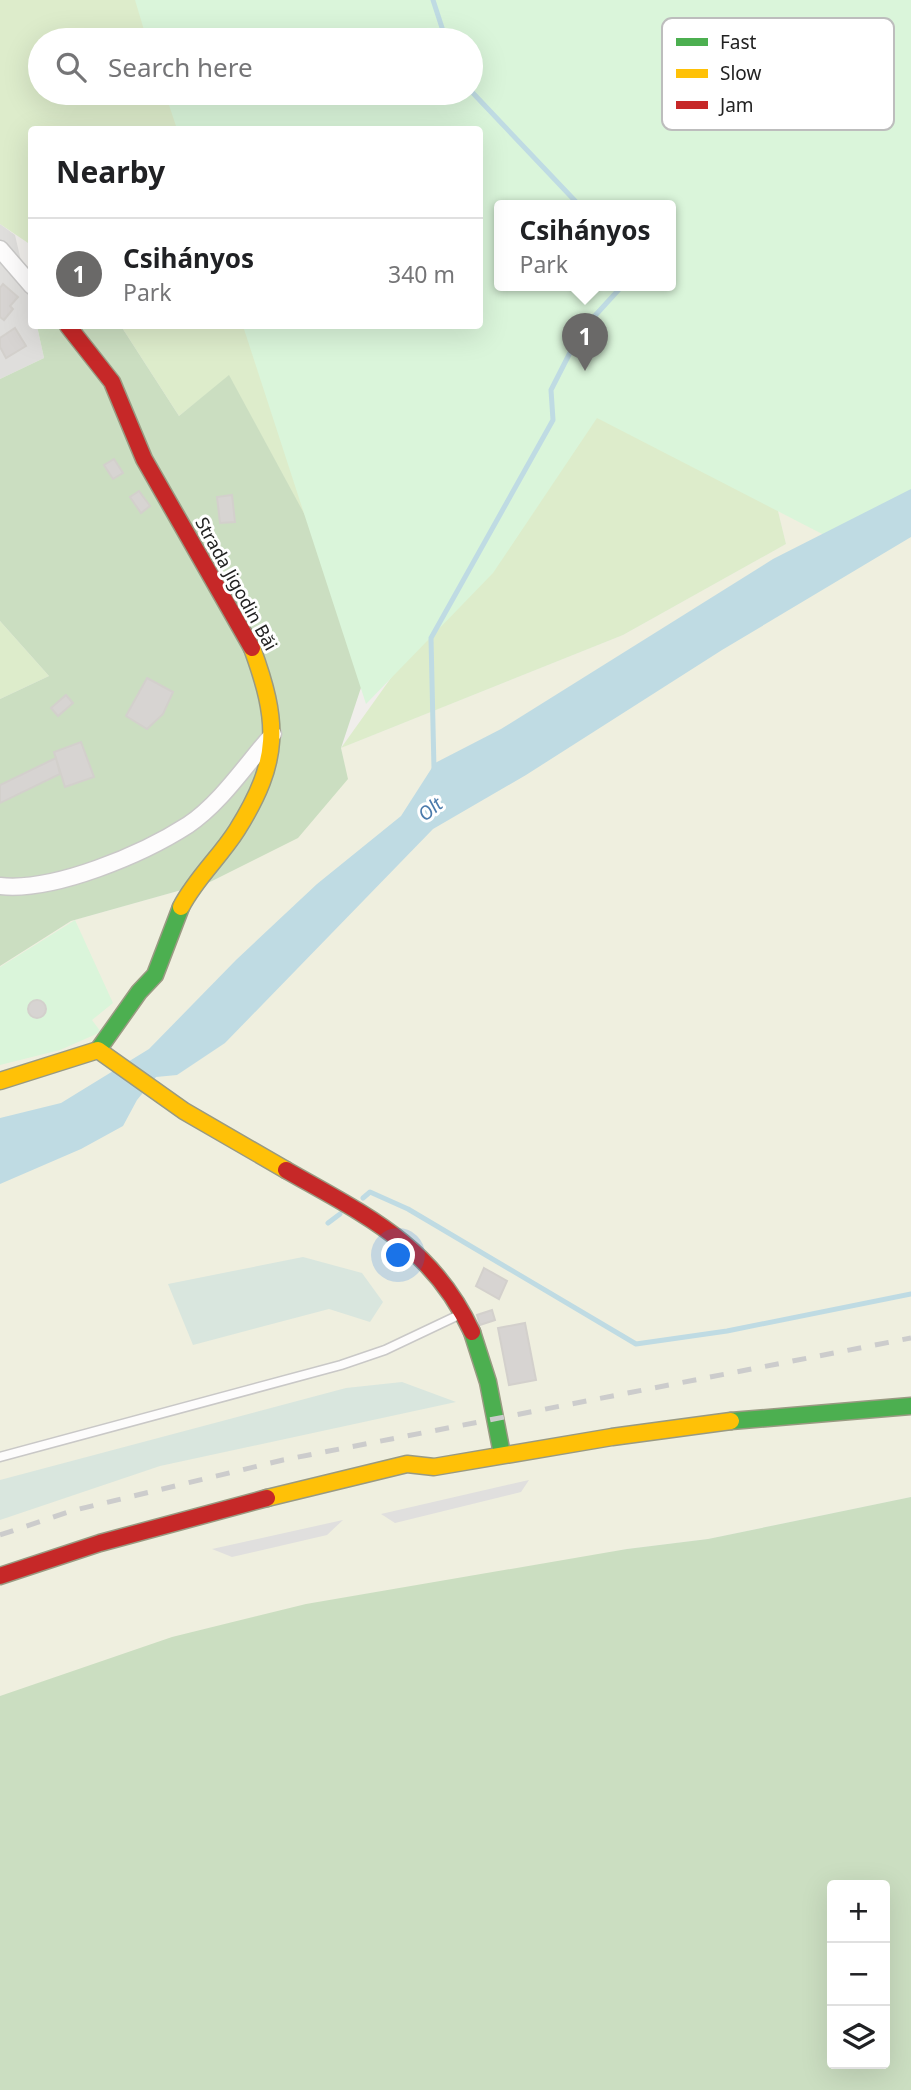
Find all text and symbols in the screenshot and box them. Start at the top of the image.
legend [662,18,894,130]
search box [28,28,483,105]
text: Fast [720,29,757,55]
icon: search [52,48,90,86]
text: Search here [108,49,253,85]
text: Slow [720,60,761,86]
text: Jam [718,92,754,118]
text: Nearby [56,151,165,192]
popup [494,200,676,291]
text: Csihányos [519,212,651,248]
text: Csihányos [123,240,254,276]
text: Park [519,248,568,280]
text: 1 [72,258,86,290]
text: 340 m [388,258,455,290]
text: Park [123,276,172,308]
pin: 1 [562,313,608,371]
street label: Strada Jigodin Băi [190,513,283,654]
water label: Olt [412,791,448,827]
your location [381,1238,415,1272]
map controls [827,1880,890,2069]
button: + [827,1880,890,1943]
button: − [827,1943,890,2006]
button: layers [827,2006,890,2069]

